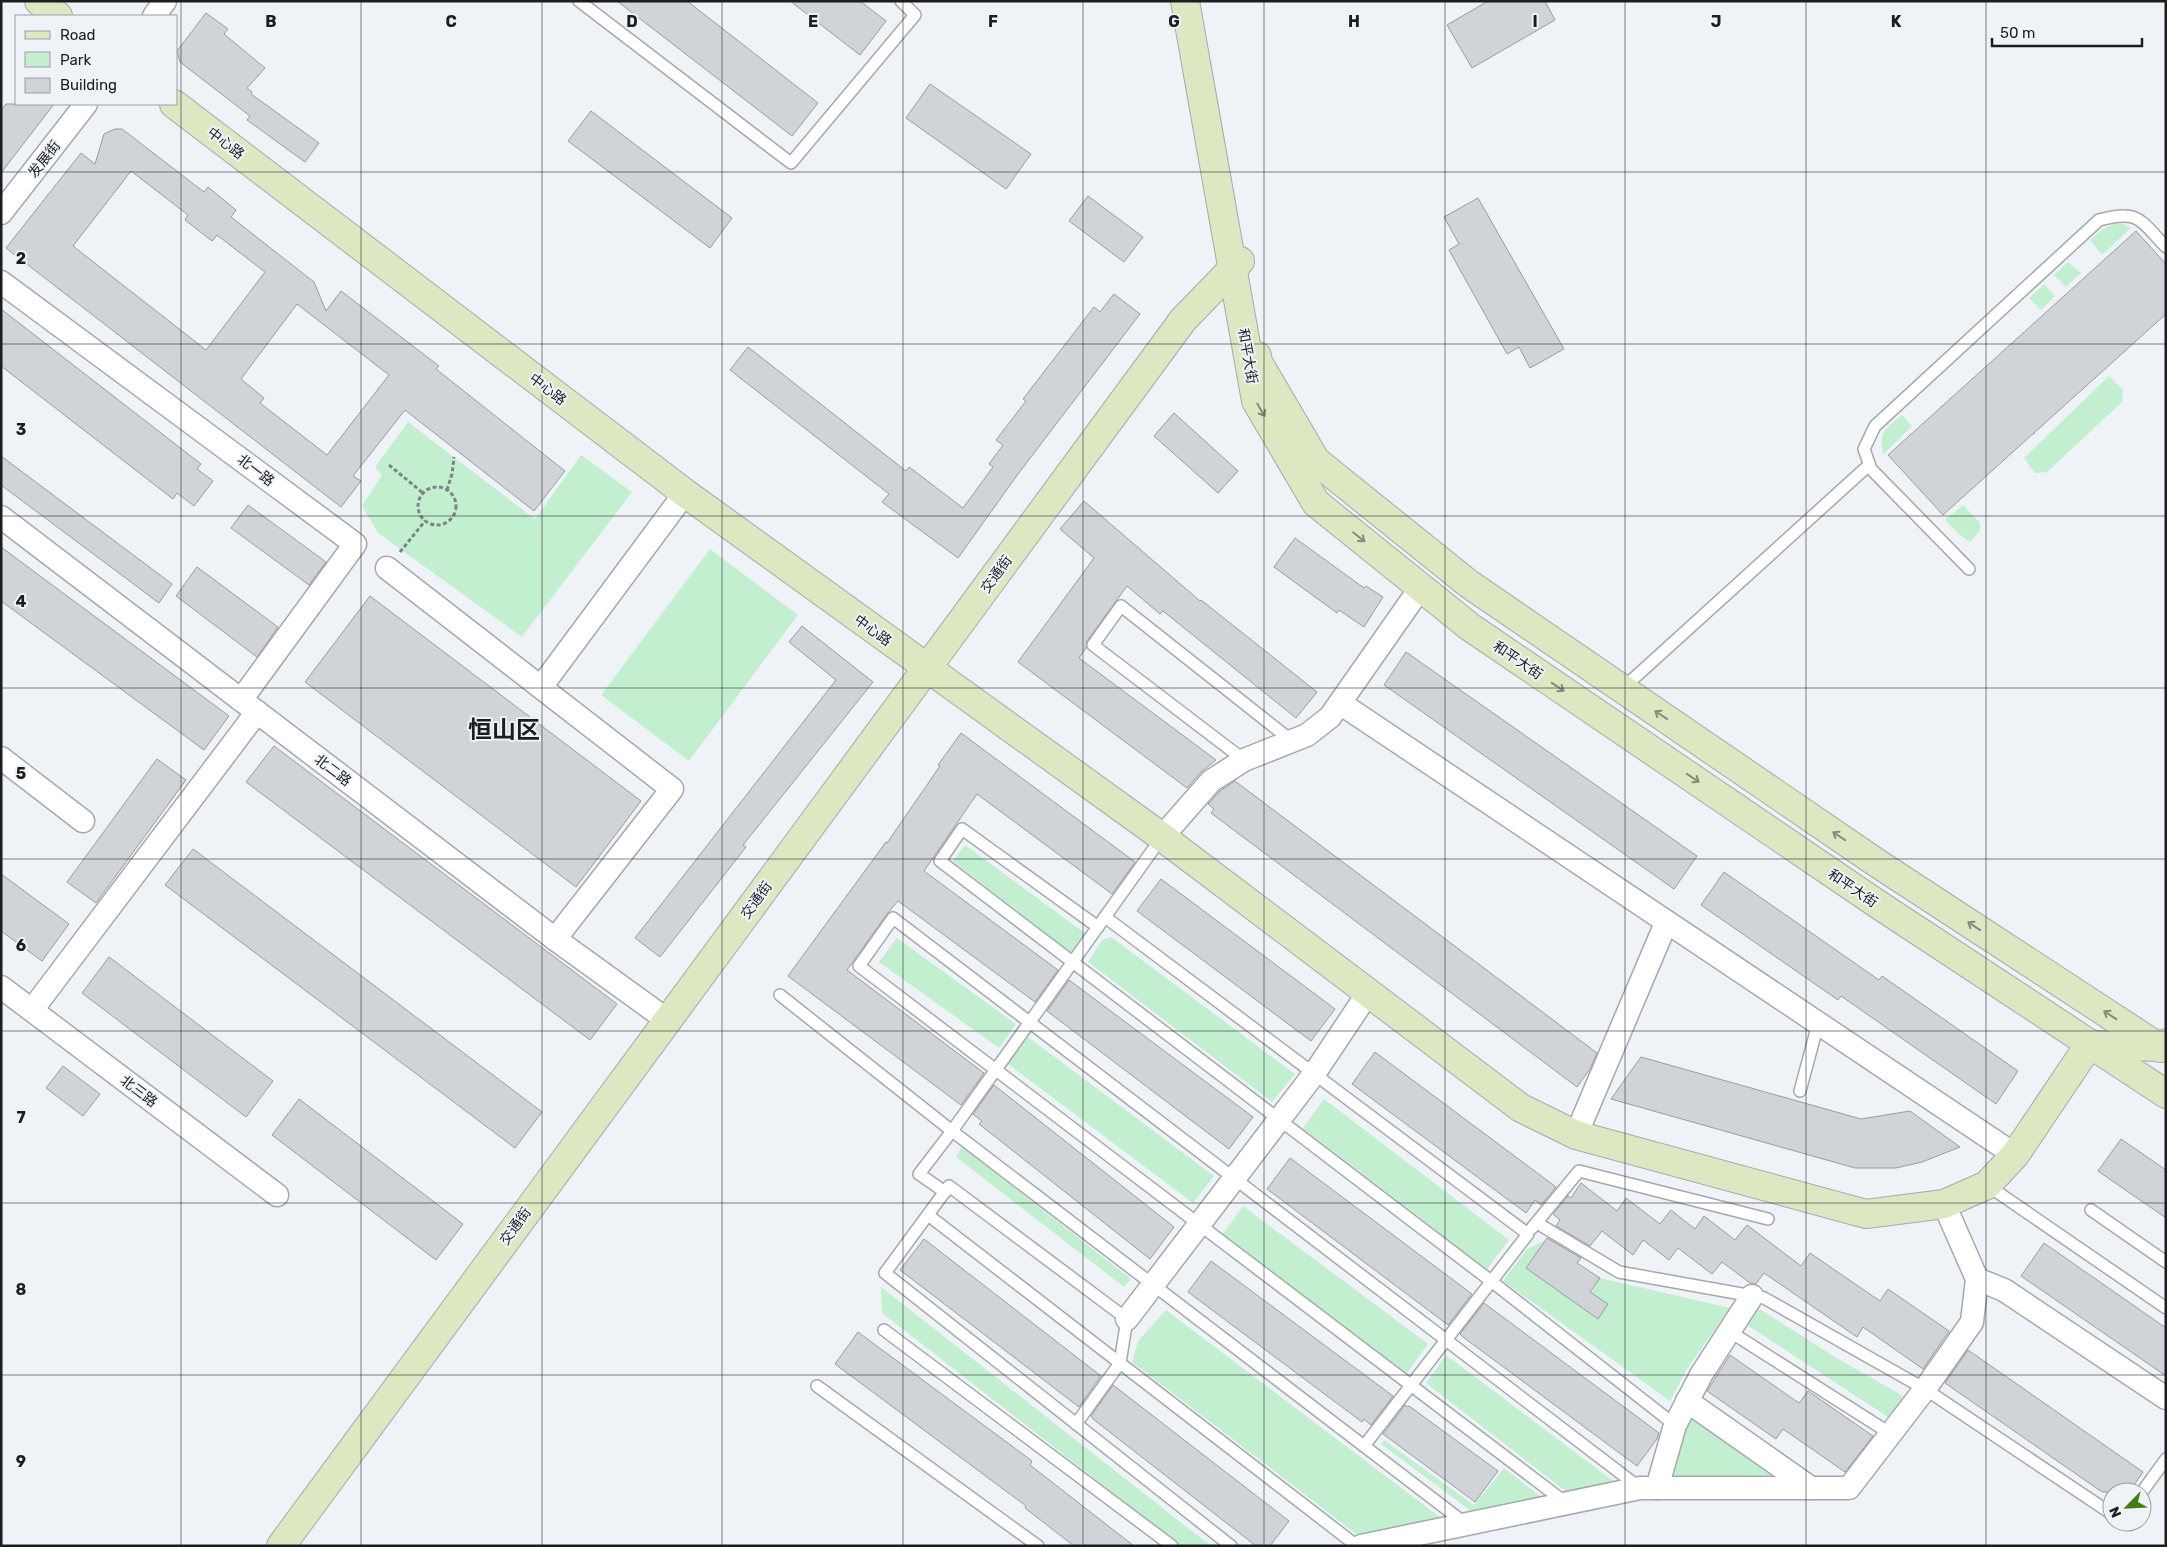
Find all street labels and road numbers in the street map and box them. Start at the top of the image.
street label: 中心路 [204,124,248,163]
street label: 发展街 [25,138,64,181]
street label: 和平大街 [1234,327,1261,385]
street label: 中心路 [526,370,570,409]
street label: 北一路 [234,451,278,490]
street label: 交通街 [977,552,1016,596]
street label: 中心路 [851,611,895,650]
street label: 和平大街 [1490,638,1546,683]
street label: 北二路 [311,751,355,790]
street label: 和平大街 [1825,866,1881,911]
street label: 交通街 [737,878,776,922]
street label: 北三路 [117,1072,161,1111]
street label: 交通街 [496,1204,535,1248]

